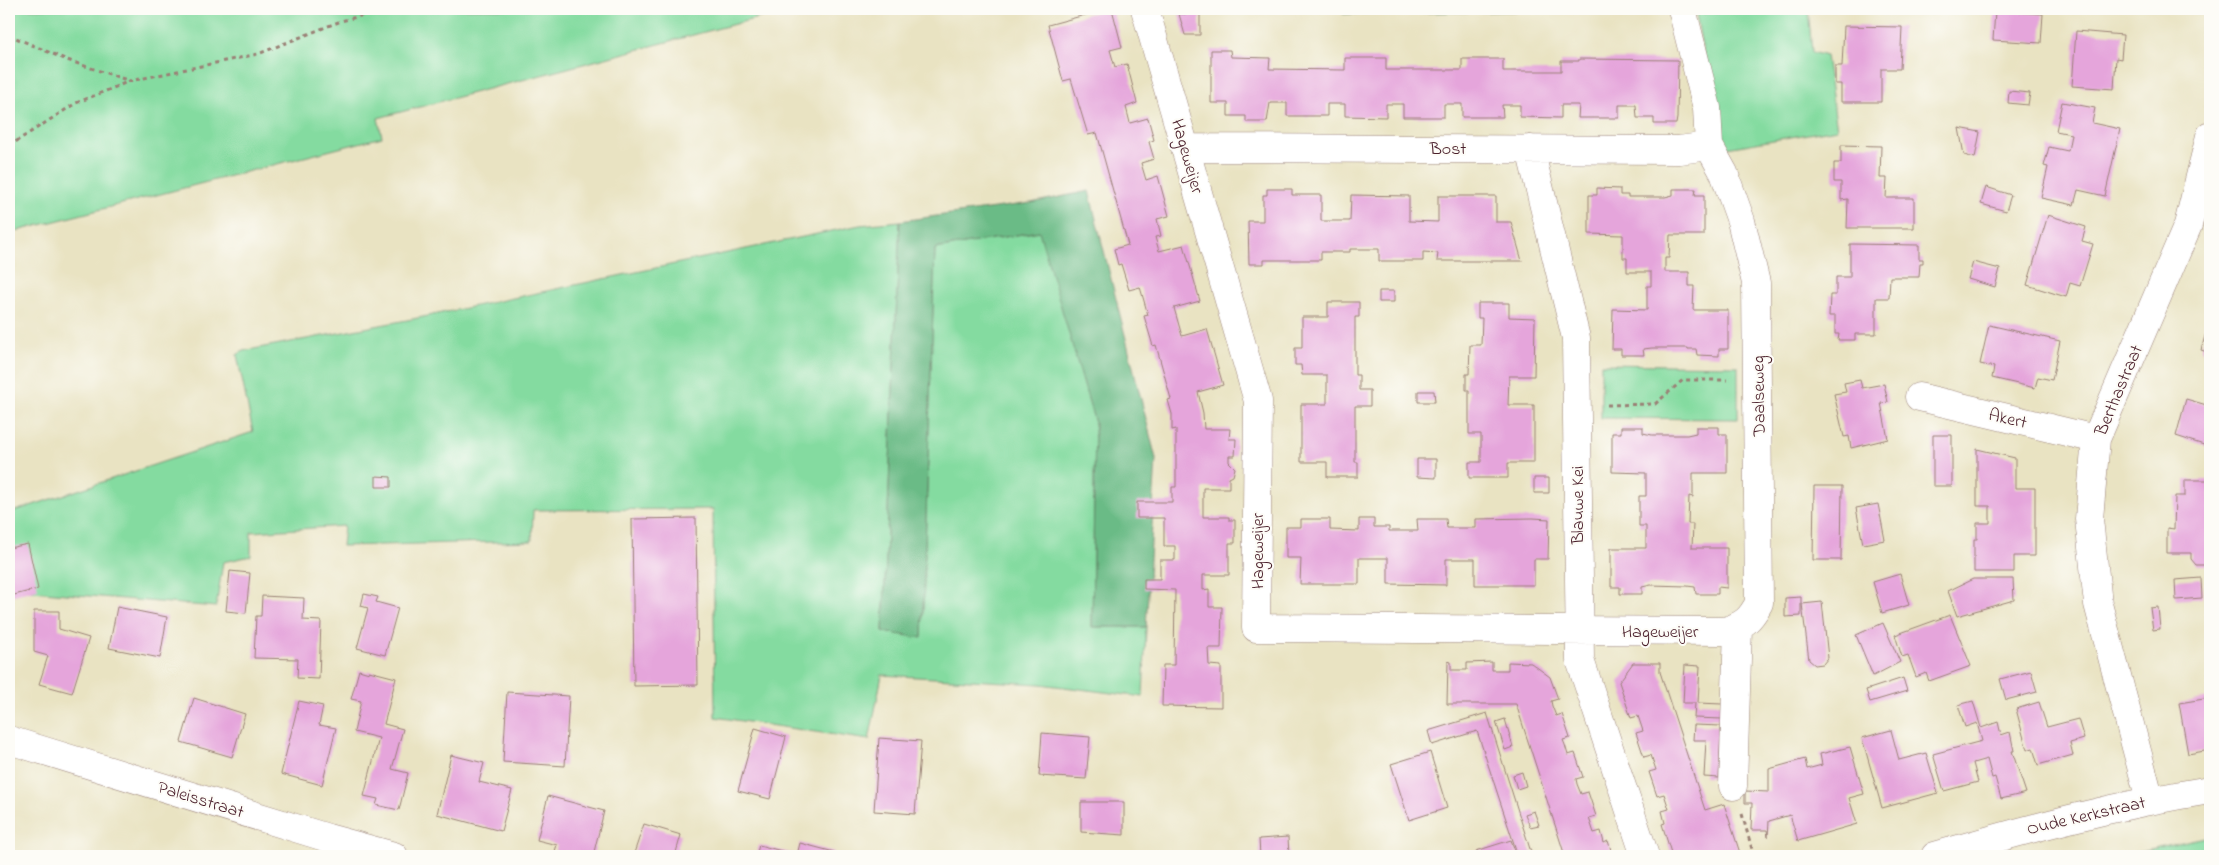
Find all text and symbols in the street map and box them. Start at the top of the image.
street label: Hageweijer [1162,116,1209,198]
street label: Bost [1429,137,1466,163]
street label: Berthastraat [2089,341,2151,441]
street label: Daalseweg [1746,355,1775,438]
street label: Akert [1986,403,2029,437]
street label: Blauwe Kei [1566,466,1592,545]
street label: Hageweijer [1246,512,1273,589]
street label: Hageweijer [1622,620,1699,647]
street label: Paleisstraat [154,775,247,826]
street label: Oude Kerkstraat [2024,791,2148,843]

